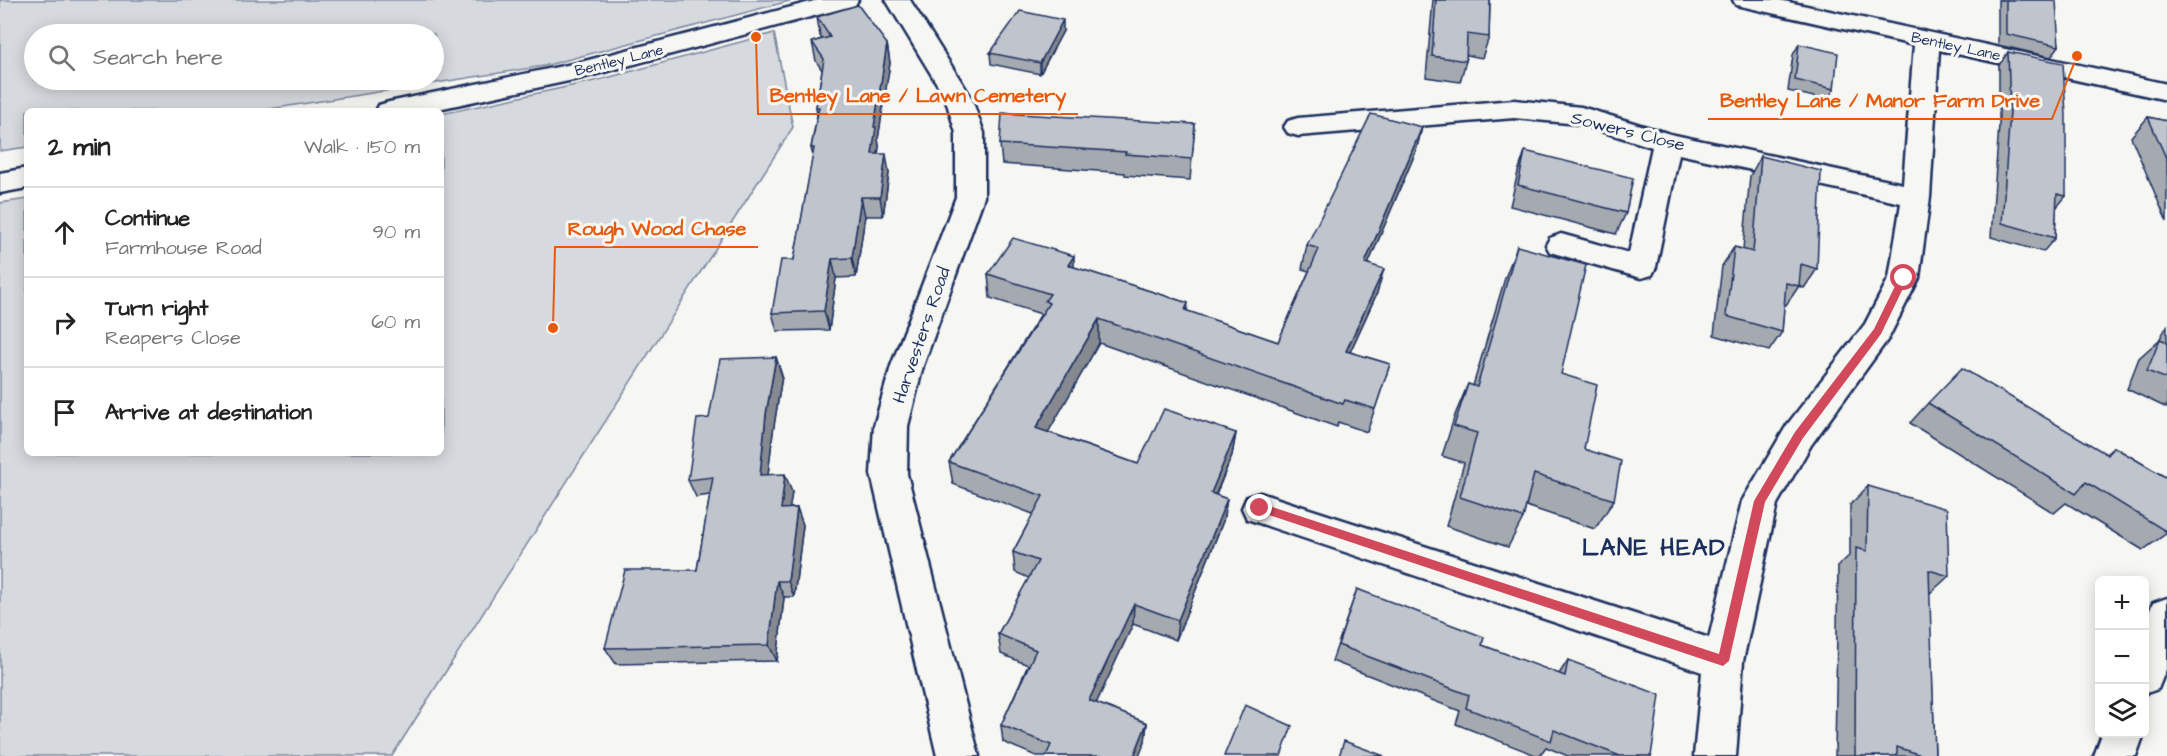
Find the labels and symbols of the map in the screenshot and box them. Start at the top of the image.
street label: Bentley Lane [1909,27,2002,67]
street label: Bentley Lane [573,39,666,83]
callout: Bentley Lane / Lawn Cemetery [758,76,1078,114]
callout: Bentley Lane / Manor Farm Drive [1708,81,2052,119]
text: Bentley Lane / Lawn Cemetery [770,82,1066,111]
text: Bentley Lane / Manor Farm Drive [1720,87,2040,116]
street label: Sowers Close [1568,105,1688,158]
callout: Rough Wood Chase [555,209,758,247]
text: Rough Wood Chase [568,215,746,244]
street label: Harvesters Road [886,264,957,407]
route start [1890,264,1916,290]
route end [1246,494,1272,520]
district label: LANE HEAD [1582,531,1726,565]

